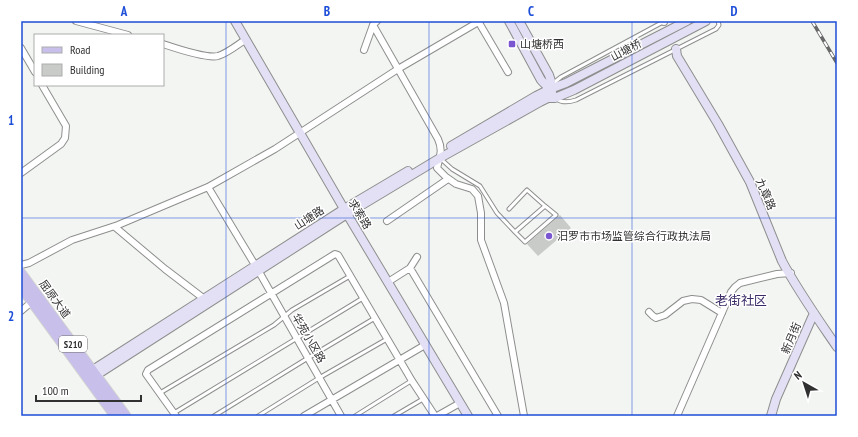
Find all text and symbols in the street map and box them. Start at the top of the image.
text: A [120,3,128,20]
text: B [324,3,330,20]
text: C [528,3,534,20]
text: D [731,3,738,20]
legend [34,34,164,86]
street label: 山塘桥 [608,36,644,64]
place label: 山塘桥西 [520,37,564,51]
marker: 山塘桥西 [507,39,517,49]
text: Road [70,42,90,57]
text: Building [70,62,105,77]
text: 1 [8,112,14,129]
street label: 九章路 [753,176,779,212]
street label: 求索路 [346,196,374,232]
street label: 山塘路 [291,203,327,233]
place label: 汨罗市市场监管综合行政执法局 [557,229,711,243]
marker: 汨罗市市场监管综合行政执法局 [544,231,554,241]
street label: 屈原大道 [36,277,74,321]
district label: 老街社区 [715,292,767,309]
text: 2 [8,308,14,325]
street label: 华苑小区路 [289,311,329,365]
street label: 新月街 [778,320,804,356]
road number: S210 [59,336,87,352]
north arrow [784,363,824,403]
text: N [791,368,804,383]
scale bar [36,377,141,403]
text: 100 m [42,383,69,398]

